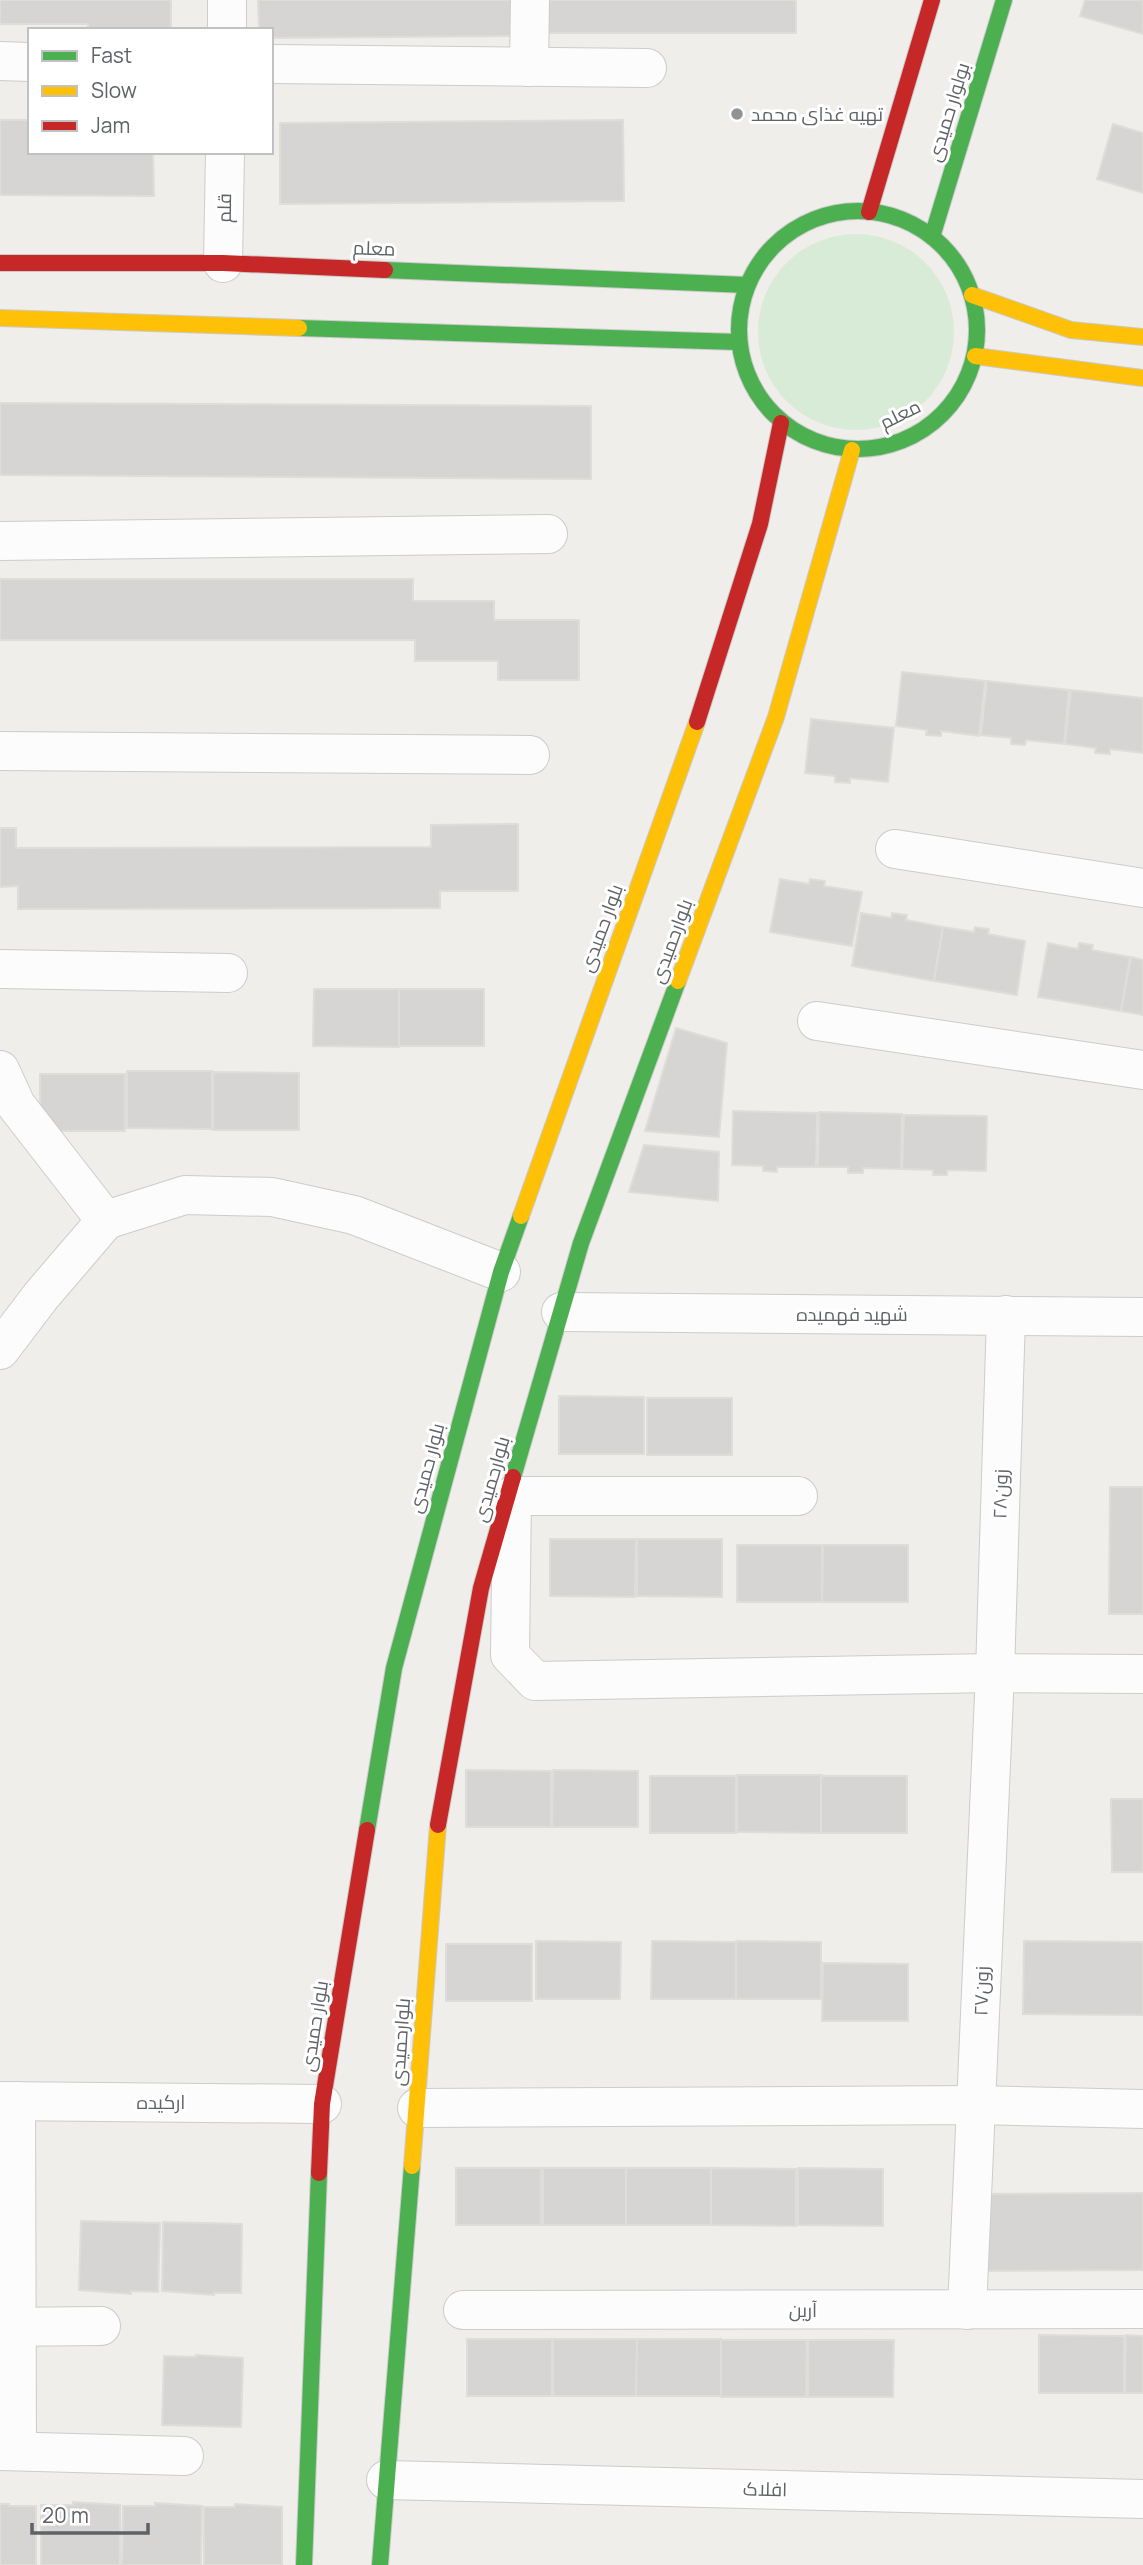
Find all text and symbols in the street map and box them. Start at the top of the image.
legend [28,28,273,154]
text: Fast [91,41,132,69]
street label: بولوار حمیدی [921,59,975,165]
text: Slow [91,76,137,104]
place label: تهیه غذای محمد [751,101,883,127]
marker: تهیه غذای محمد [729,106,745,122]
text: Jam [91,111,130,139]
street label: قلم [211,193,238,223]
street label: معلم [352,234,396,263]
street label: معلم [875,393,925,436]
street label: بلوار حمیدی [573,880,629,976]
street label: بلوارحمیدی [644,895,698,987]
street label: شهید فهمیده [796,1301,908,1327]
street label: بلوار حمیدی [402,1420,450,1516]
street label: بلوارحمیدی [466,1433,516,1525]
street label: زون۲۸ [986,1469,1014,1519]
street label: زون۲۷ [967,1966,995,2016]
street label: بلوار حمیدی [294,1979,334,2073]
street label: بلوارحمیدی [384,1997,416,2087]
street label: ارکیده [137,2089,185,2115]
street label: آرین [789,2297,817,2323]
street label: افلاک [743,2476,787,2502]
scale bar [32,2492,147,2536]
text: 20 m [42,2501,89,2529]

